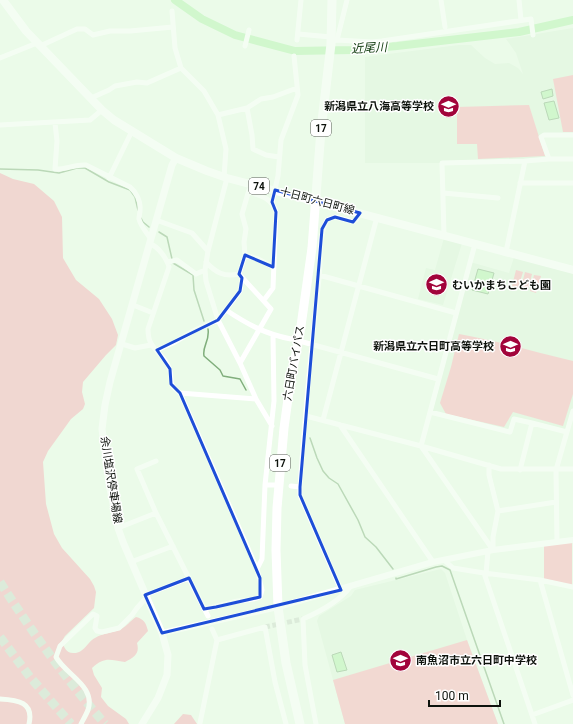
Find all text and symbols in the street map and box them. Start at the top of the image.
water label: 近尾川 [351,40,389,56]
school or university icon: 新潟県立八海高等学校 [436,93,462,119]
place label: 新潟県立八海高等学校 [324,100,434,113]
road number: 17 [311,120,331,136]
road number: 74 [249,178,269,194]
street label: 十日町六日町線 [278,185,356,217]
school or university icon: むいかまちこども園 [423,272,449,298]
place label: むいかまちこども園 [452,279,551,292]
street label: 六日町バイパス [281,324,307,402]
school or university icon: 新潟県立六日町高等学校 [497,333,523,359]
place label: 新潟県立六日町高等学校 [373,340,494,353]
street label: 余川塩沢停車場線 [98,436,124,524]
road number: 17 [270,455,290,471]
school or university icon: 南魚沼市立六日町中学校 [388,647,414,673]
place label: 南魚沼市立六日町中学校 [416,654,537,667]
scale bar [429,682,500,708]
text: 100 m [435,689,469,703]

